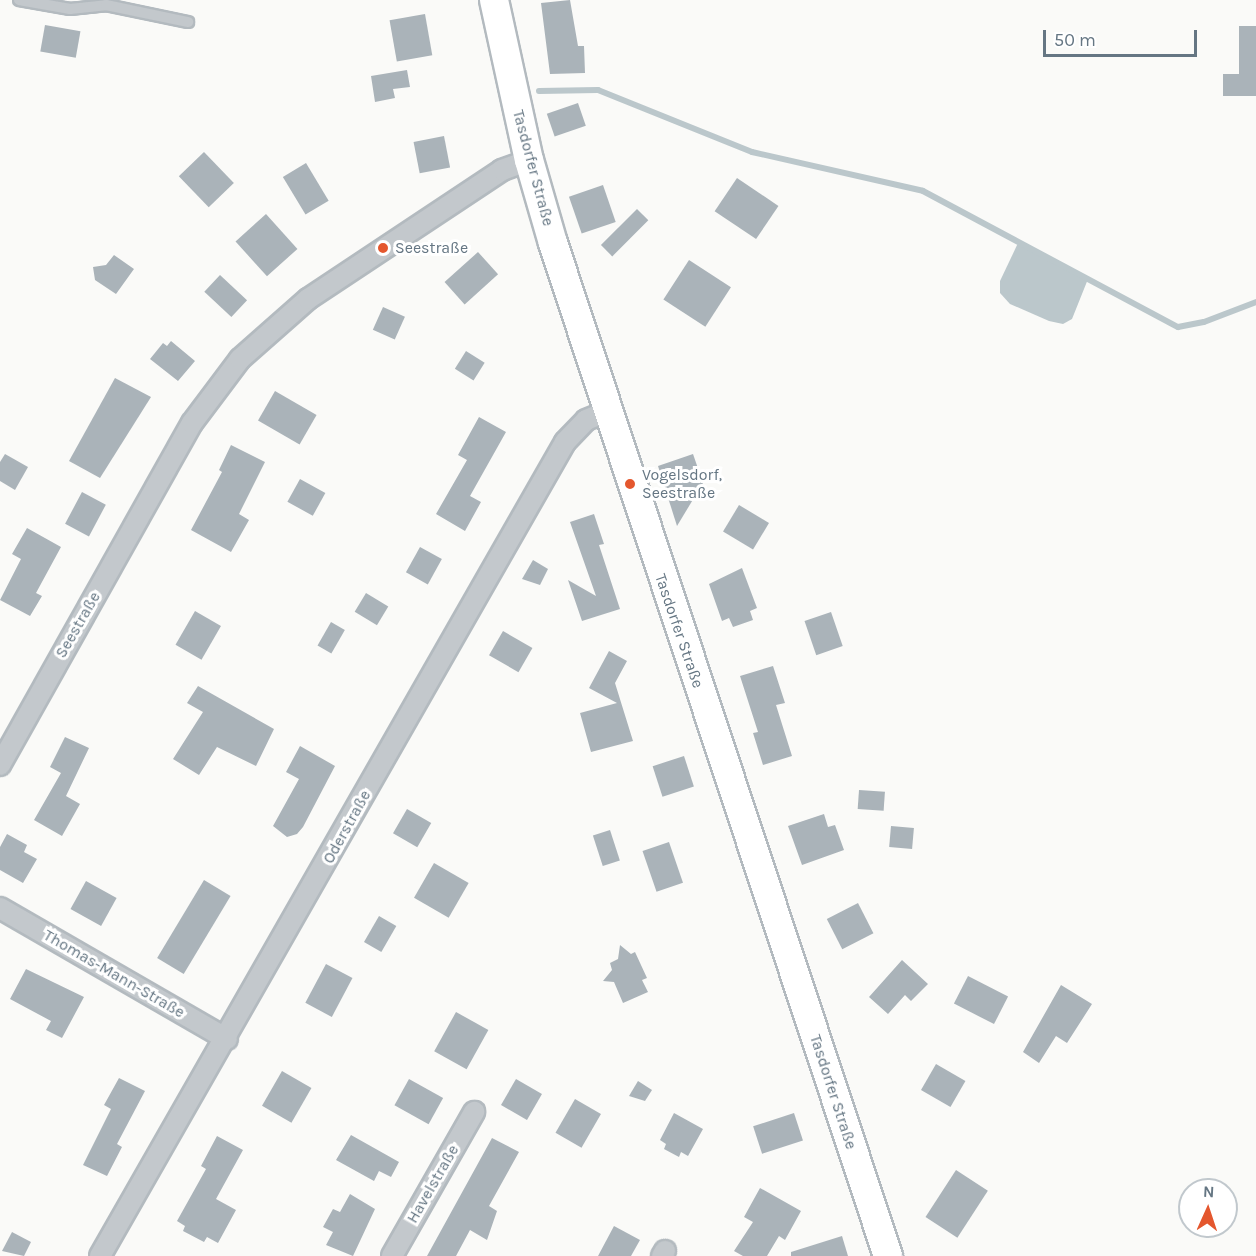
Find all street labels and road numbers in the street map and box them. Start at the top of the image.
street label: Tasdorfer Straße [508,108,558,228]
street label: Tasdorfer Straße [650,571,708,691]
street label: Seestraße [51,589,105,661]
street label: Oderstraße [319,787,375,867]
street label: Thomas-Mann-Straße [40,926,188,1022]
street label: Tasdorfer Straße [805,1032,861,1152]
street label: Havelstraße [403,1141,463,1227]

